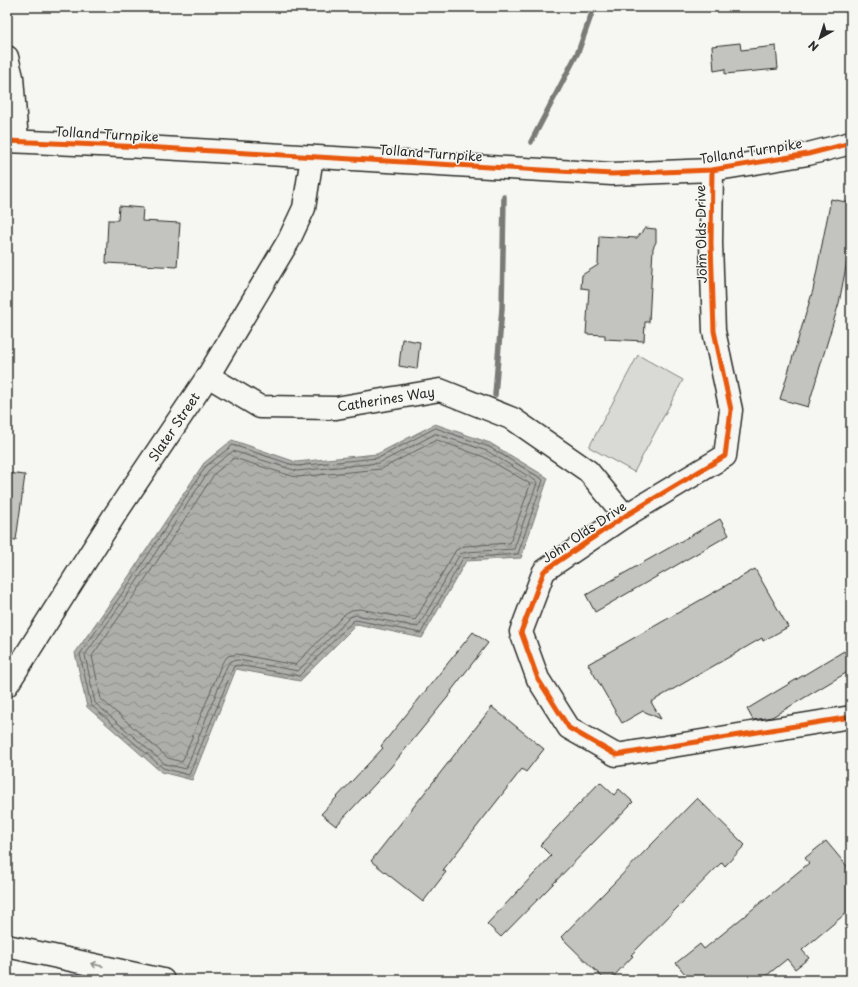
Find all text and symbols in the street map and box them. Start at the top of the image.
north arrow [800,18,840,58]
text: N [804,37,822,56]
street label: Tolland Turnpike [55,121,159,146]
street label: Tolland Turnpike [698,133,804,168]
street label: Tolland Turnpike [379,139,483,166]
street label: John Olds Drive [690,185,711,283]
street label: Catherines Way [336,381,436,416]
street label: Slater Street [143,388,204,465]
street label: John Olds Drive [538,496,630,567]
one-way arrow [91,961,104,969]

